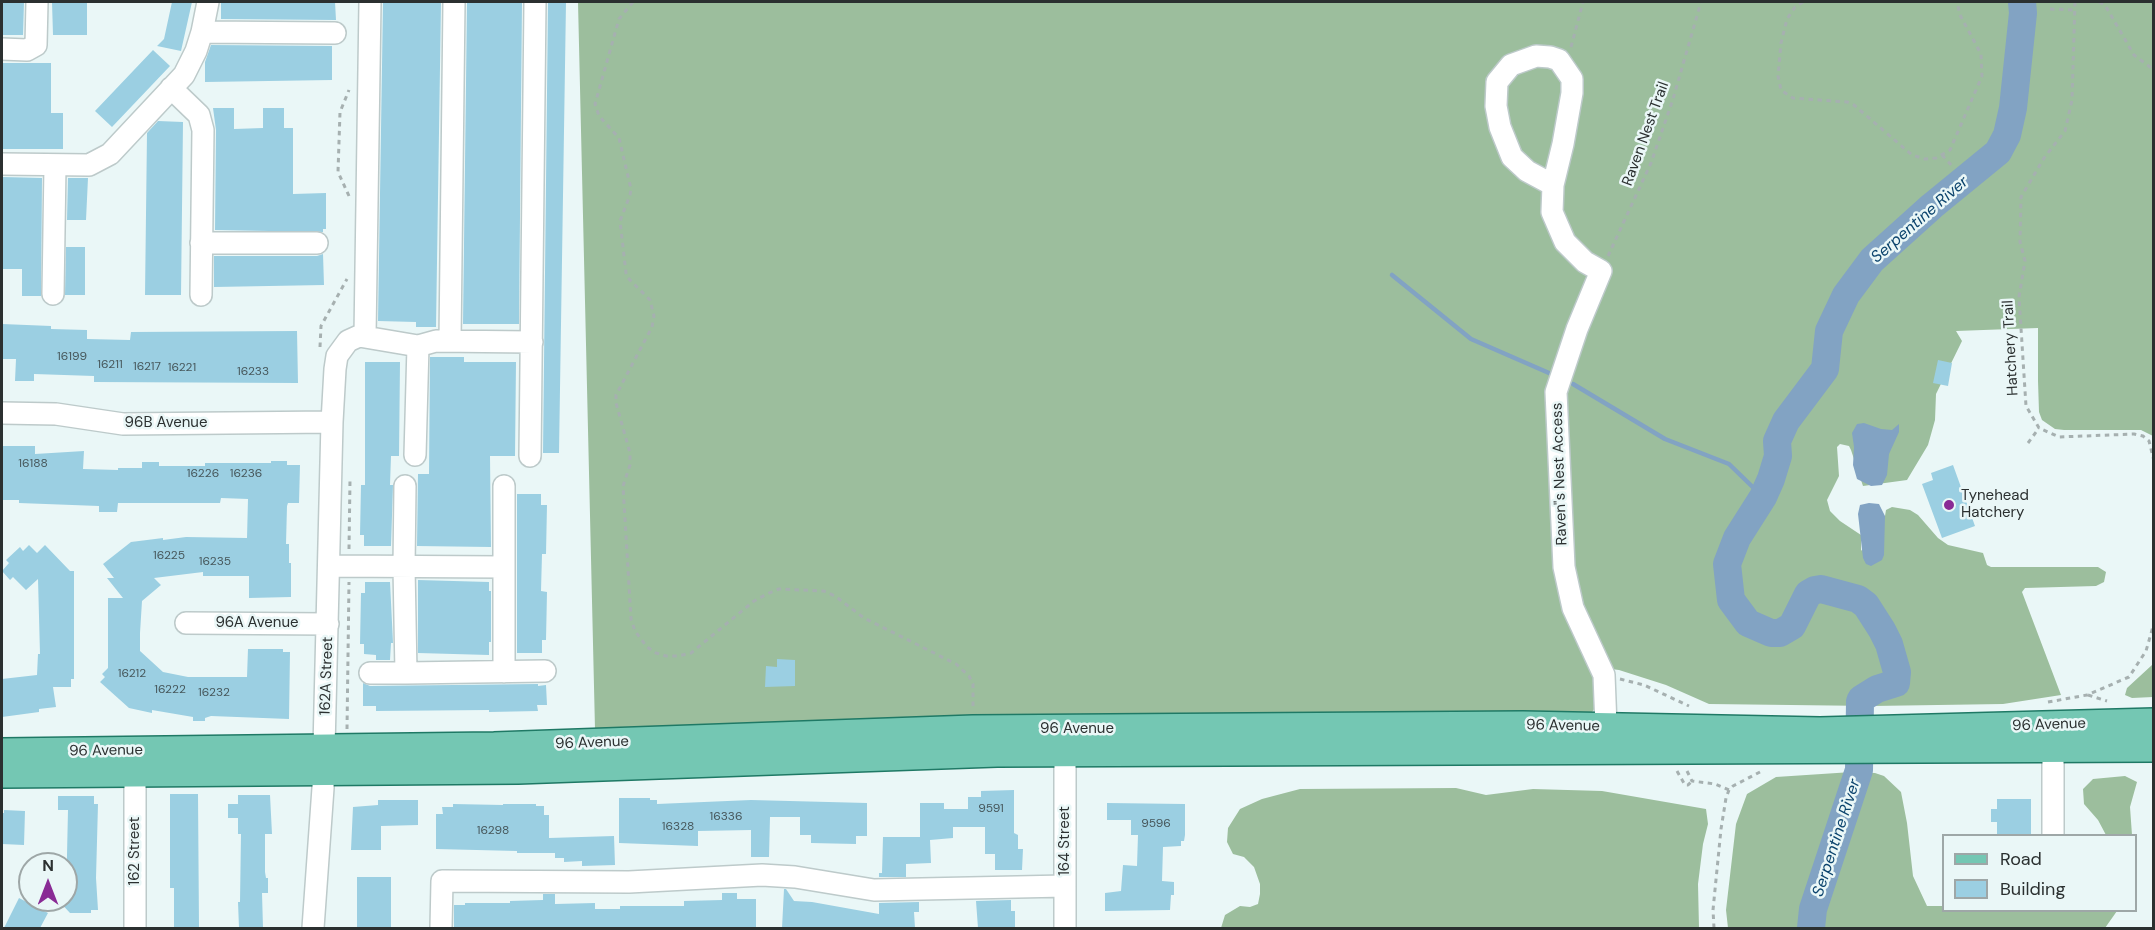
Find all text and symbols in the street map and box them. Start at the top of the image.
street label: Raven Nest Trail [1619,80,1673,188]
water label: Serpentine River [1868,173,1972,267]
street label: Hatchery Trail [2000,300,2022,396]
house number: 16199 [57,350,87,364]
house number: 16211 [97,358,123,372]
house number: 16217 [133,360,161,374]
house number: 16221 [168,361,196,375]
house number: 16233 [237,365,269,379]
street label: Raven"s Nest Access [1549,402,1571,546]
street label: 96B Avenue [125,414,207,432]
house number: 16188 [18,457,48,471]
house number: 16226 [187,467,219,481]
house number: 16236 [230,467,262,481]
place label: Tynehead Hatchery [1961,487,2029,522]
marker: Tynehead Hatchery [1942,498,1956,512]
house number: 16225 [153,549,185,563]
house number: 16235 [199,555,231,569]
street label: 96A Avenue [215,614,299,632]
street label: 162A Street [317,636,337,716]
house number: 16212 [118,667,146,681]
house number: 16222 [154,683,186,697]
house number: 16232 [198,686,230,700]
street label: 96 Avenue [2012,715,2086,735]
street label: 96 Avenue [1526,716,1600,736]
street label: 96 Avenue [1040,720,1114,738]
street label: 96 Avenue [555,733,629,753]
street label: 96 Avenue [69,741,143,761]
water label: Serpentine River [1809,777,1865,899]
house number: 9591 [978,802,1004,816]
street label: 164 Street [1056,806,1074,876]
house number: 16336 [710,810,742,824]
street label: 162 Street [126,817,144,885]
house number: 9596 [1141,817,1171,831]
house number: 16328 [662,820,694,834]
house number: 16298 [477,824,509,838]
legend [1942,834,2137,912]
text: Road [2000,847,2042,871]
north arrow [18,852,78,912]
text: N [42,855,54,876]
text: Building [2000,877,2065,901]

